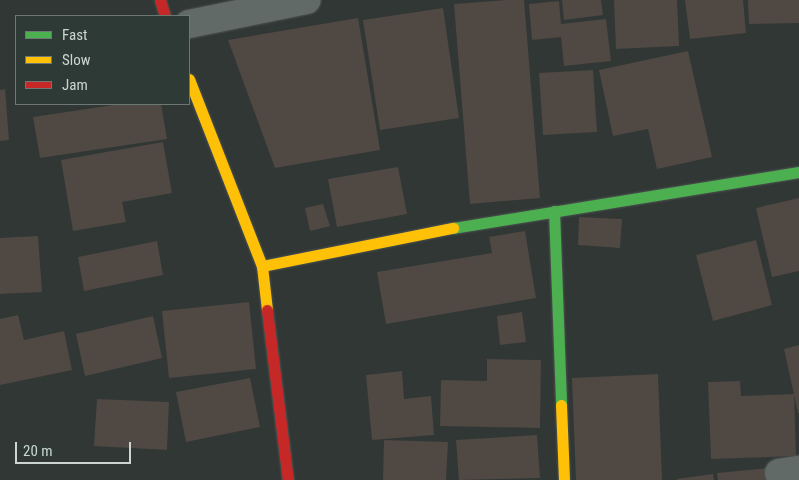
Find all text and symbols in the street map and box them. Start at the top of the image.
legend [15,15,190,105]
text: Fast [62,26,87,44]
text: Slow [62,51,91,69]
text: Jam [62,76,88,94]
scale bar [18,432,134,464]
text: 20 m [23,442,53,460]

